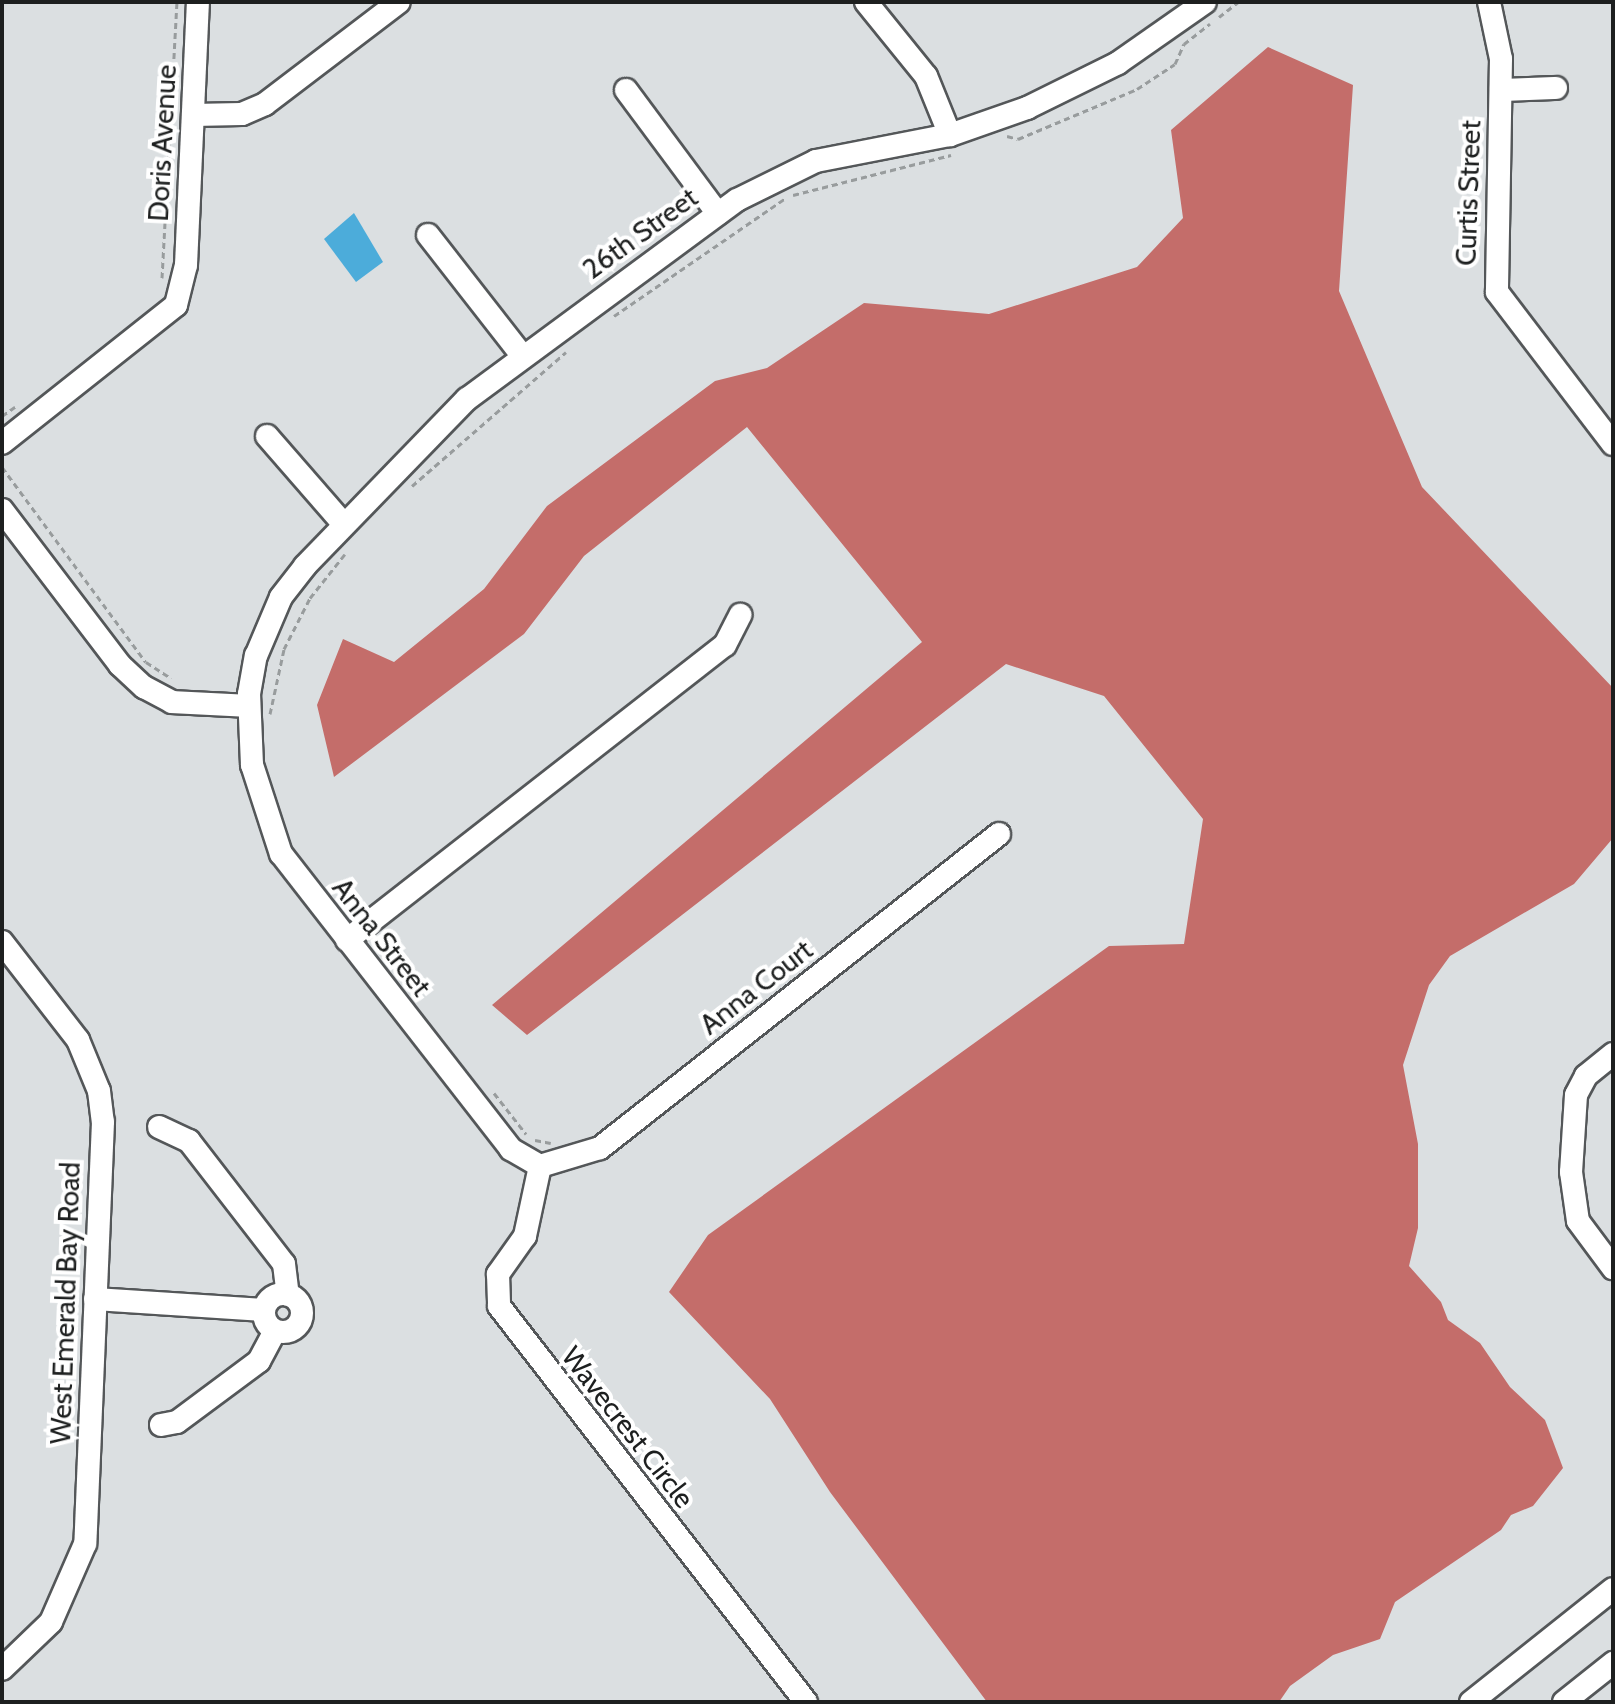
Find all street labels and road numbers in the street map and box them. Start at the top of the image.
street label: Doris Avenue [141,64,183,222]
street label: Curtis Street [1449,120,1487,266]
street label: 26th Street [576,180,704,286]
street label: Anna Street [326,871,438,1003]
street label: Anna Court [693,933,819,1041]
street label: West Emerald Bay Road [43,1161,87,1445]
street label: Wavecrest Circle [555,1340,701,1514]

